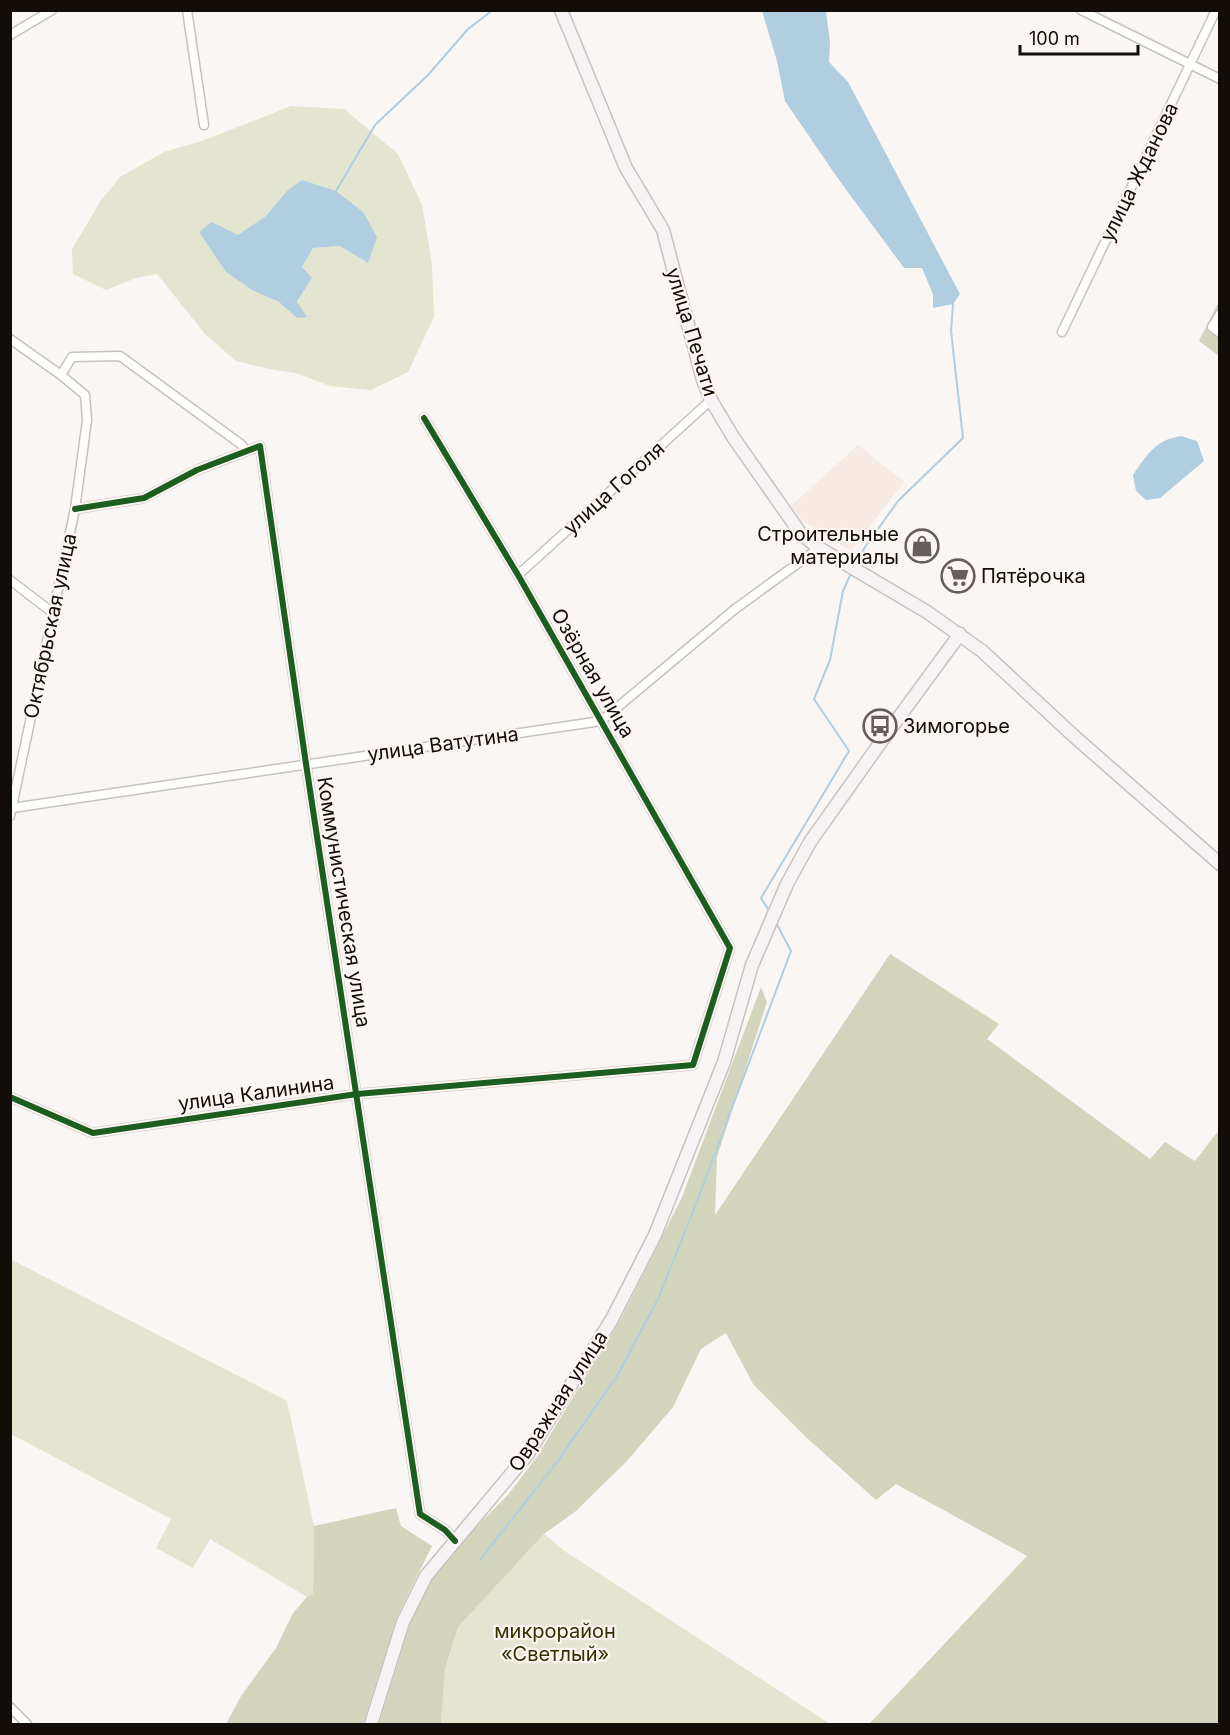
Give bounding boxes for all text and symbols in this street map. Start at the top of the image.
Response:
scale bar [1020,18,1138,56]
text: 100 m [1029,28,1080,49]
street label: улица Жданова [1095,99,1183,245]
street label: улица Печати [661,265,723,399]
street label: улица Гоголя [559,436,669,540]
place label: Строительные материалы [757,522,899,569]
shop icon: Строительные материалы [904,528,940,564]
street label: Октябрьская улица [19,531,81,721]
supermarket icon: Пятёрочка [940,558,976,594]
place label: Пятёрочка [981,564,1086,588]
street label: Озёрная улица [546,604,640,742]
bus stop icon: Зимогорье [862,708,898,744]
place label: Зимогорье [903,714,1010,738]
street label: улица Ватутина [366,722,520,766]
street label: Коммунистическая улица [312,775,376,1029]
street label: улица Калинина [177,1070,335,1116]
street label: Овражная улица [504,1326,612,1476]
park label: микрорайон «Светлый» [494,1619,616,1666]

